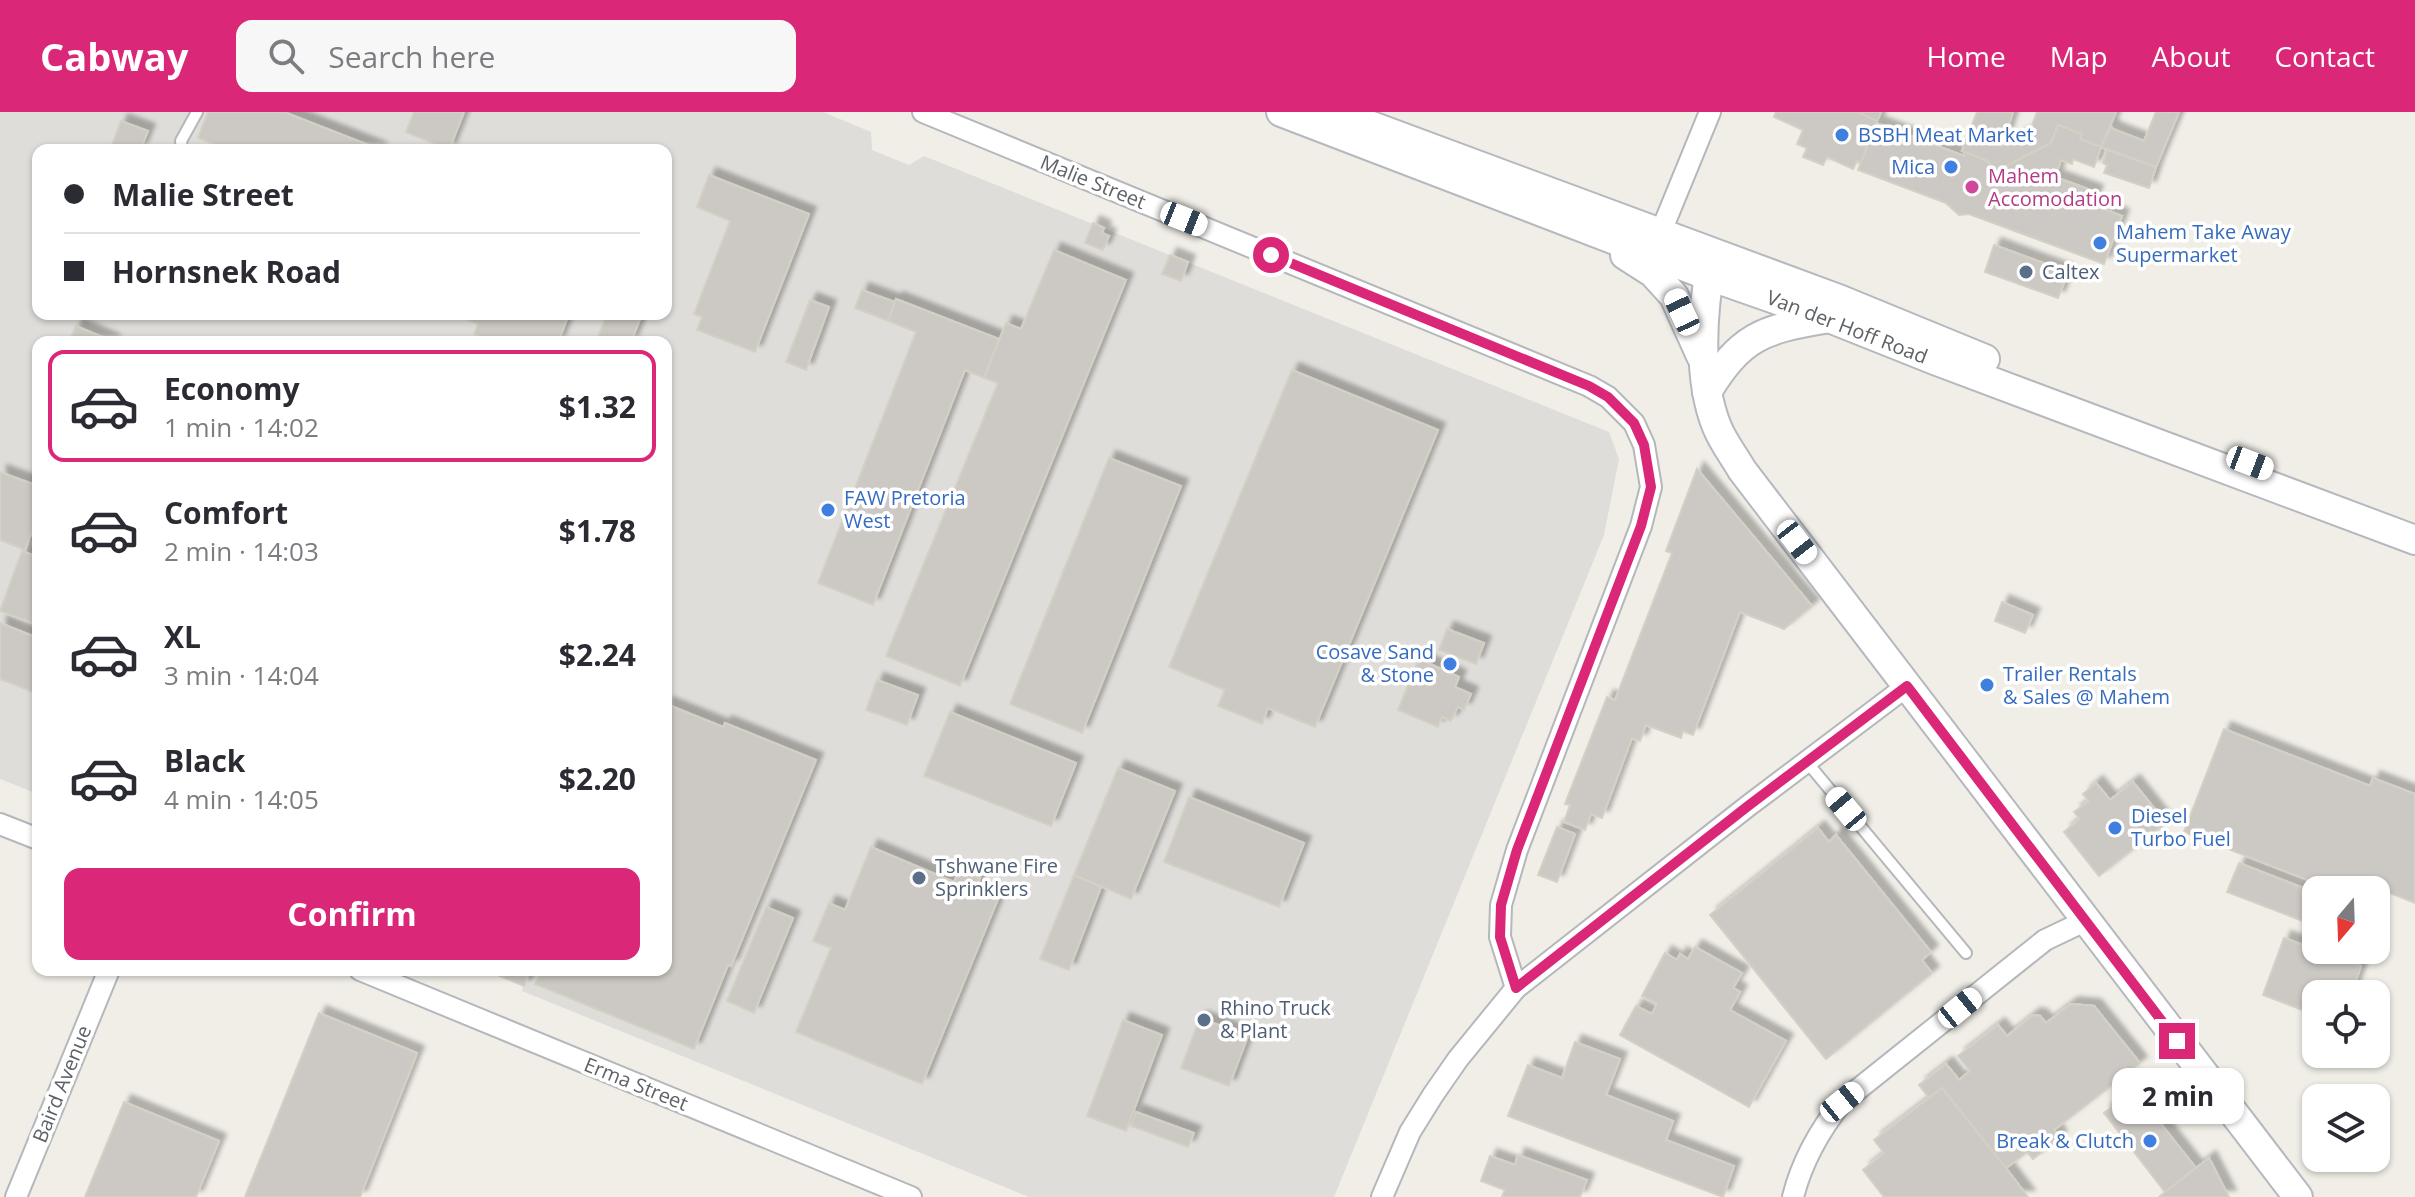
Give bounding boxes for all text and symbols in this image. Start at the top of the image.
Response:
search box [236,20,796,92]
text: Cabway [40,30,188,82]
icon: search [264,34,308,78]
text: Search here [328,36,495,77]
text: Home [1927,37,2006,75]
text: Map [2050,37,2108,75]
text: About [2152,37,2230,75]
text: Contact [2274,37,2375,75]
place label: BSBH Meat Market [1858,121,2034,148]
marker: BSBH Meat Market [1833,126,1851,144]
street label: Malie Street [1036,148,1150,215]
place label: Mica [1891,153,1935,180]
marker: Mica [1942,158,1960,176]
place label: Mahem Accomodation [1988,162,2122,212]
text: Malie Street [112,174,294,215]
marker: Mahem Accomodation [1963,178,1981,196]
car [1157,199,1211,239]
place label: Mahem Take Away Supermarket [2116,218,2292,268]
marker: Mahem Take Away Supermarket [2091,234,2109,252]
route start [1253,237,1289,273]
text: Hornsnek Road [112,251,341,292]
place label: Caltex [2042,258,2100,285]
marker: Caltex [2017,263,2035,281]
street label: Van der Hoff Road [1763,283,1932,370]
car [1661,285,1703,339]
text: Economy [164,368,300,409]
icon: car [68,370,140,442]
text: $1.32 [559,386,636,427]
text: 1 min · 14:02 [164,409,319,445]
car [2223,443,2277,483]
place label: FAW Pretoria West [844,484,966,534]
text: Comfort [164,492,288,533]
icon: car [68,494,140,566]
marker: FAW Pretoria West [819,501,837,519]
text: $1.78 [559,510,636,551]
car [1773,516,1821,568]
text: 2 min · 14:03 [164,533,319,569]
text: XL [164,616,201,657]
icon: car [68,618,140,690]
text: $2.24 [559,634,636,675]
place label: Cosave Sand & Stone [1316,638,1434,688]
marker: Cosave Sand & Stone [1441,655,1459,673]
text: 3 min · 14:04 [164,657,319,693]
place label: Trailer Rentals & Sales @ Mahem [2003,660,2170,710]
marker: Trailer Rentals & Sales @ Mahem [1978,676,1996,694]
text: Black [164,740,245,781]
icon: car [68,742,140,814]
text: $2.20 [559,758,636,799]
text: 4 min · 14:05 [164,781,319,817]
car [1821,783,1871,835]
place label: Diesel Turbo Fuel [2131,802,2231,852]
marker: Diesel Turbo Fuel [2106,819,2124,837]
place label: Tshwane Fire Sprinklers [935,852,1058,902]
button: Confirm [64,868,640,960]
marker: Tshwane Fire Sprinklers [910,869,928,887]
north arrow [2302,876,2390,964]
map controls [2302,876,2390,1172]
button: locate [2302,980,2390,1068]
car [1934,984,1986,1032]
place label: Rhino Truck & Plant [1220,994,1331,1044]
marker: Rhino Truck & Plant [1195,1011,1213,1029]
street label: Baird Avenue [26,1021,97,1147]
route end [2159,1023,2195,1059]
street label: Erma Street [580,1050,692,1117]
callout: 2 min [2111,1069,2243,1125]
car [1816,1078,1868,1126]
text: 2 min [2142,1078,2214,1114]
button: layers [2302,1084,2390,1172]
place label: Break & Clutch [1996,1127,2134,1154]
marker: Break & Clutch [2141,1132,2159,1150]

